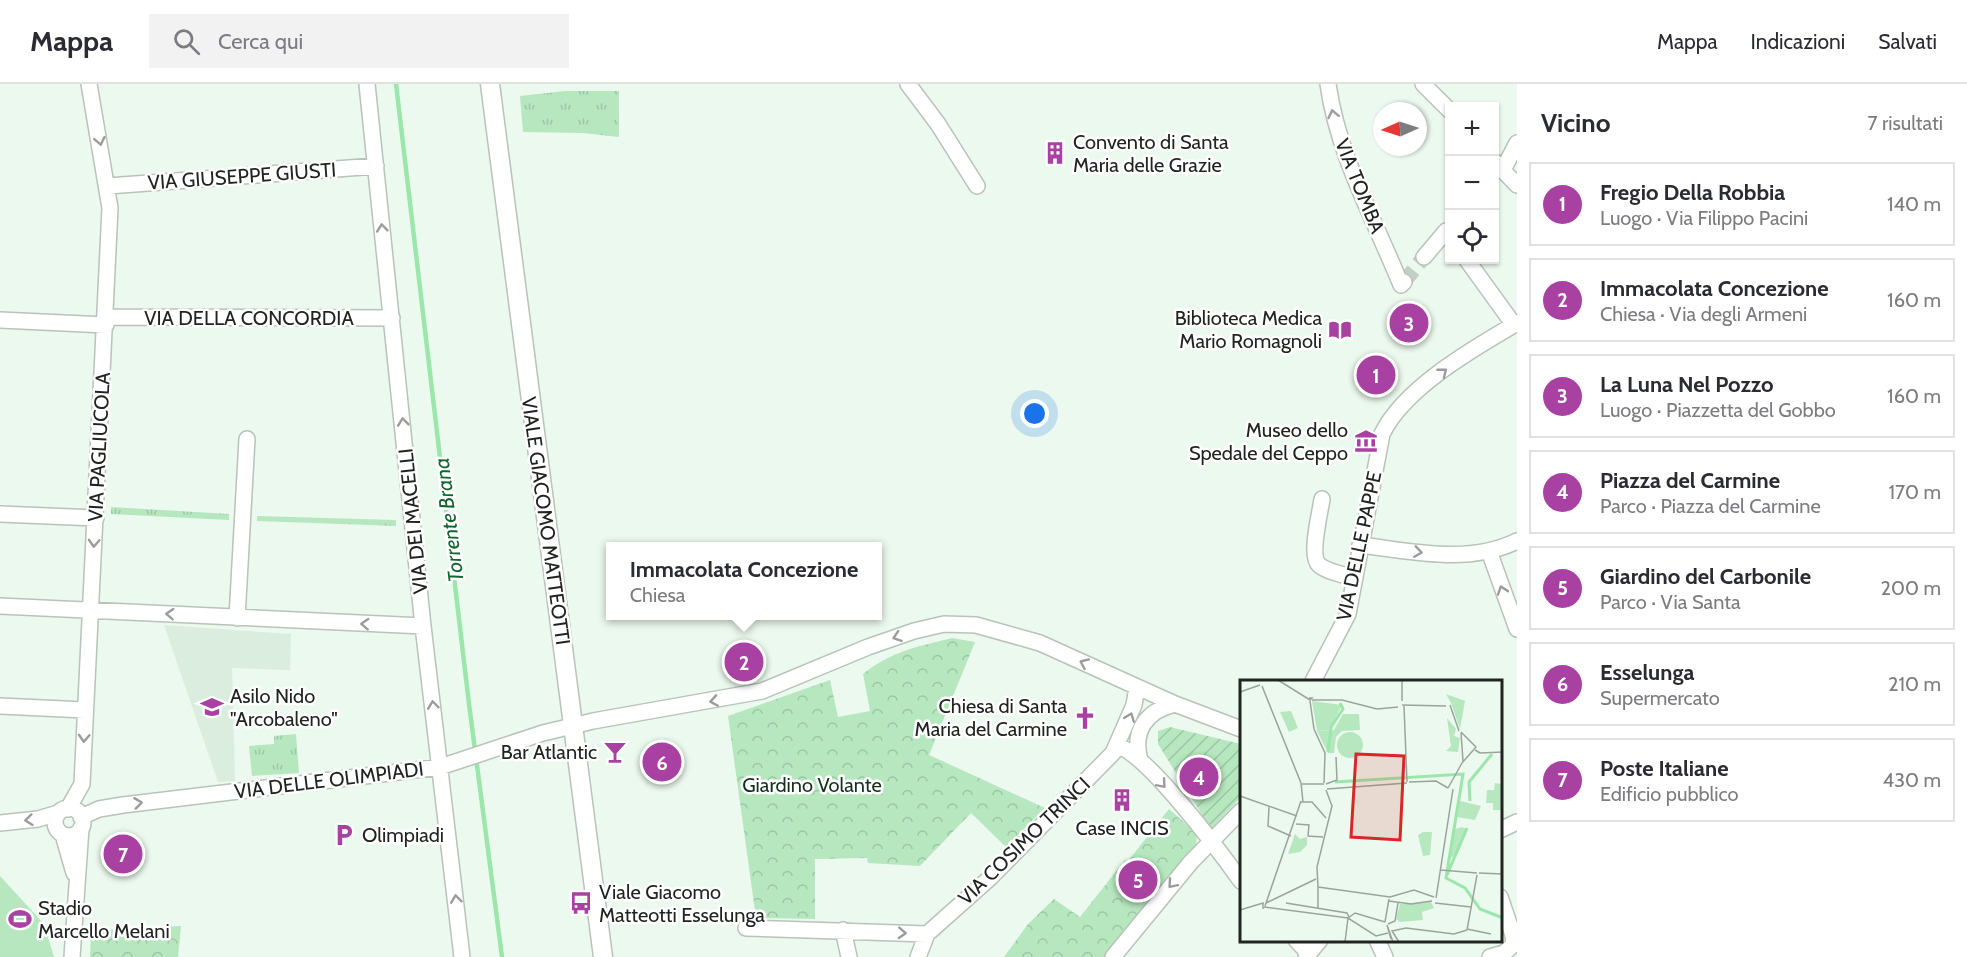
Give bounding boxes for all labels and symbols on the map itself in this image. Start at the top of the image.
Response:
north arrow [1373,102,1427,156]
one-way arrow [1328,109,1341,119]
place label: Convento di Santa Maria delle Grazie [1073,130,1229,177]
street label: VIA TOMBA [1330,135,1390,237]
one-way arrow [93,136,106,146]
building icon: Convento di Santa Maria delle Grazie [1042,140,1068,166]
street label: VIA GIUSEPPE GIUSTI [147,157,337,195]
one-way arrow [377,223,389,232]
pin: 3 [1390,300,1428,346]
street label: VIA DELLA CONCORDIA [144,306,354,330]
place label: Biblioteca Medica Mario Romagnoli [1175,306,1322,353]
library icon: Biblioteca Medica Mario Romagnoli [1327,317,1353,343]
pin: 1 [1356,352,1396,398]
one-way arrow [1436,368,1447,379]
street label: VIA PAGLIUCOLA [83,371,115,522]
street label: VIALE GIACOMO MATTEOTTI [517,395,575,647]
your location [1020,399,1049,428]
one-way arrow [397,417,409,426]
place label: Museo dello Spedale del Ceppo [1189,418,1348,465]
museum icon: Museo dello Spedale del Ceppo [1353,428,1379,454]
street label: VIA DEI MACELLI [393,447,433,595]
water label: Torrente Brana [428,456,469,584]
street label: VIA DELLE PAPPE [1331,469,1387,623]
one-way arrow [88,539,101,548]
one-way arrow [1413,546,1422,558]
one-way arrow [1496,585,1509,596]
one-way arrow [166,608,175,621]
one-way arrow [360,617,369,630]
one-way arrow [893,629,903,642]
pin: 2 [724,640,764,684]
one-way arrow [1079,658,1090,670]
inset map [1240,680,1502,942]
place label: Asilo Nido "Arcobaleno" [230,684,338,731]
school or university icon: Asilo Nido "Arcobaleno" [199,694,225,720]
one-way arrow [710,694,720,707]
place label: Chiesa di Santa Maria del Carmine [915,694,1067,741]
one-way arrow [427,701,440,710]
church icon: Chiesa di Santa Maria del Carmine [1072,705,1098,731]
one-way arrow [1123,712,1135,723]
one-way arrow [78,734,91,743]
bar icon: Bar Atlantic [602,739,628,765]
place label: Bar Atlantic [501,740,597,764]
pin: 6 [642,740,682,784]
pin: 4 [1180,754,1218,800]
street label: VIA DELLE OLIMPIADI [233,756,425,804]
street label: VIA COSIMO TRINCI [953,772,1095,910]
park label: Giardino Volante [742,773,882,797]
one-way arrow [1155,777,1166,788]
building icon: Case INCIS [1109,787,1135,813]
one-way arrow [133,797,142,810]
one-way arrow [25,813,34,826]
place label: Case INCIS [1075,816,1169,840]
parking icon: Olimpiadi [331,822,357,848]
place label: Olimpiadi [362,823,444,847]
pin: 7 [104,832,142,876]
pin: 5 [1118,858,1158,902]
one-way arrow [1168,877,1179,888]
place label: Viale Giacomo Matteotti Esselunga [599,880,765,927]
bus stop icon: Viale Giacomo Matteotti Esselunga [568,890,594,916]
one-way arrow [450,894,463,903]
place label: Stadio Marcello Melani [38,896,170,943]
sports icon: Stadio Marcello Melani [7,906,33,932]
one-way arrow [897,926,906,939]

